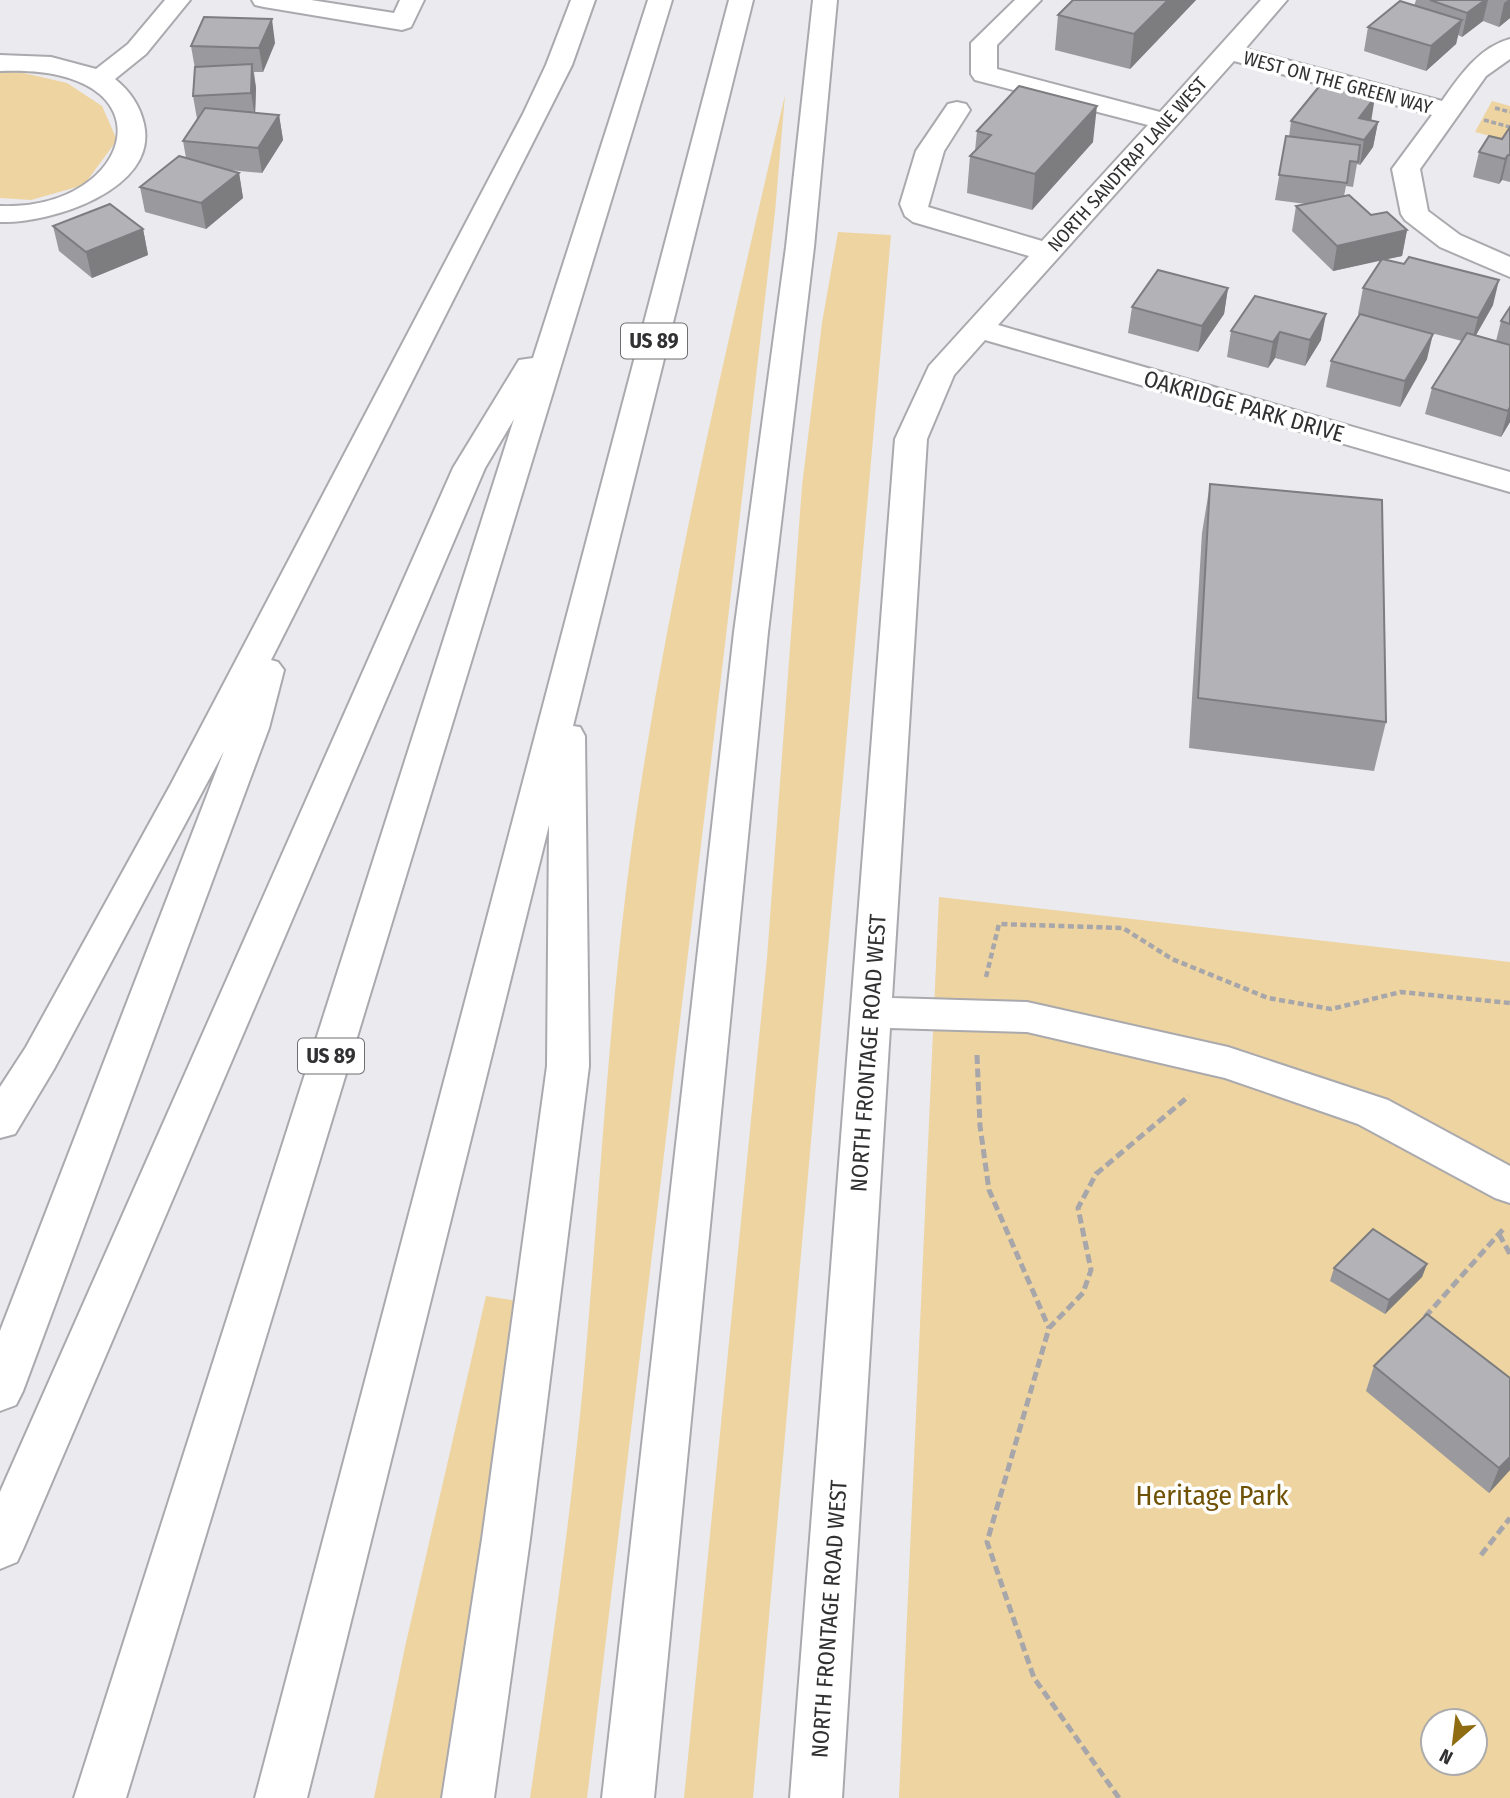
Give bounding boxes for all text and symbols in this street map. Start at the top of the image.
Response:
street label: WEST ON THE GREEN WAY [1241,46,1435,119]
street label: NORTH SANDTRAP LANE WEST [1043,72,1212,256]
road number: US 89 [621,324,687,358]
street label: OAKRIDGE PARK DRIVE [1141,364,1347,448]
street label: NORTH FRONTAGE ROAD WEST [844,913,892,1193]
road number: US 89 [298,1038,364,1074]
street label: NORTH FRONTAGE ROAD WEST [805,1479,853,1759]
park label: Heritage Park [1136,1479,1289,1512]
north arrow [1419,1707,1489,1777]
text: N [1436,1744,1457,1769]

